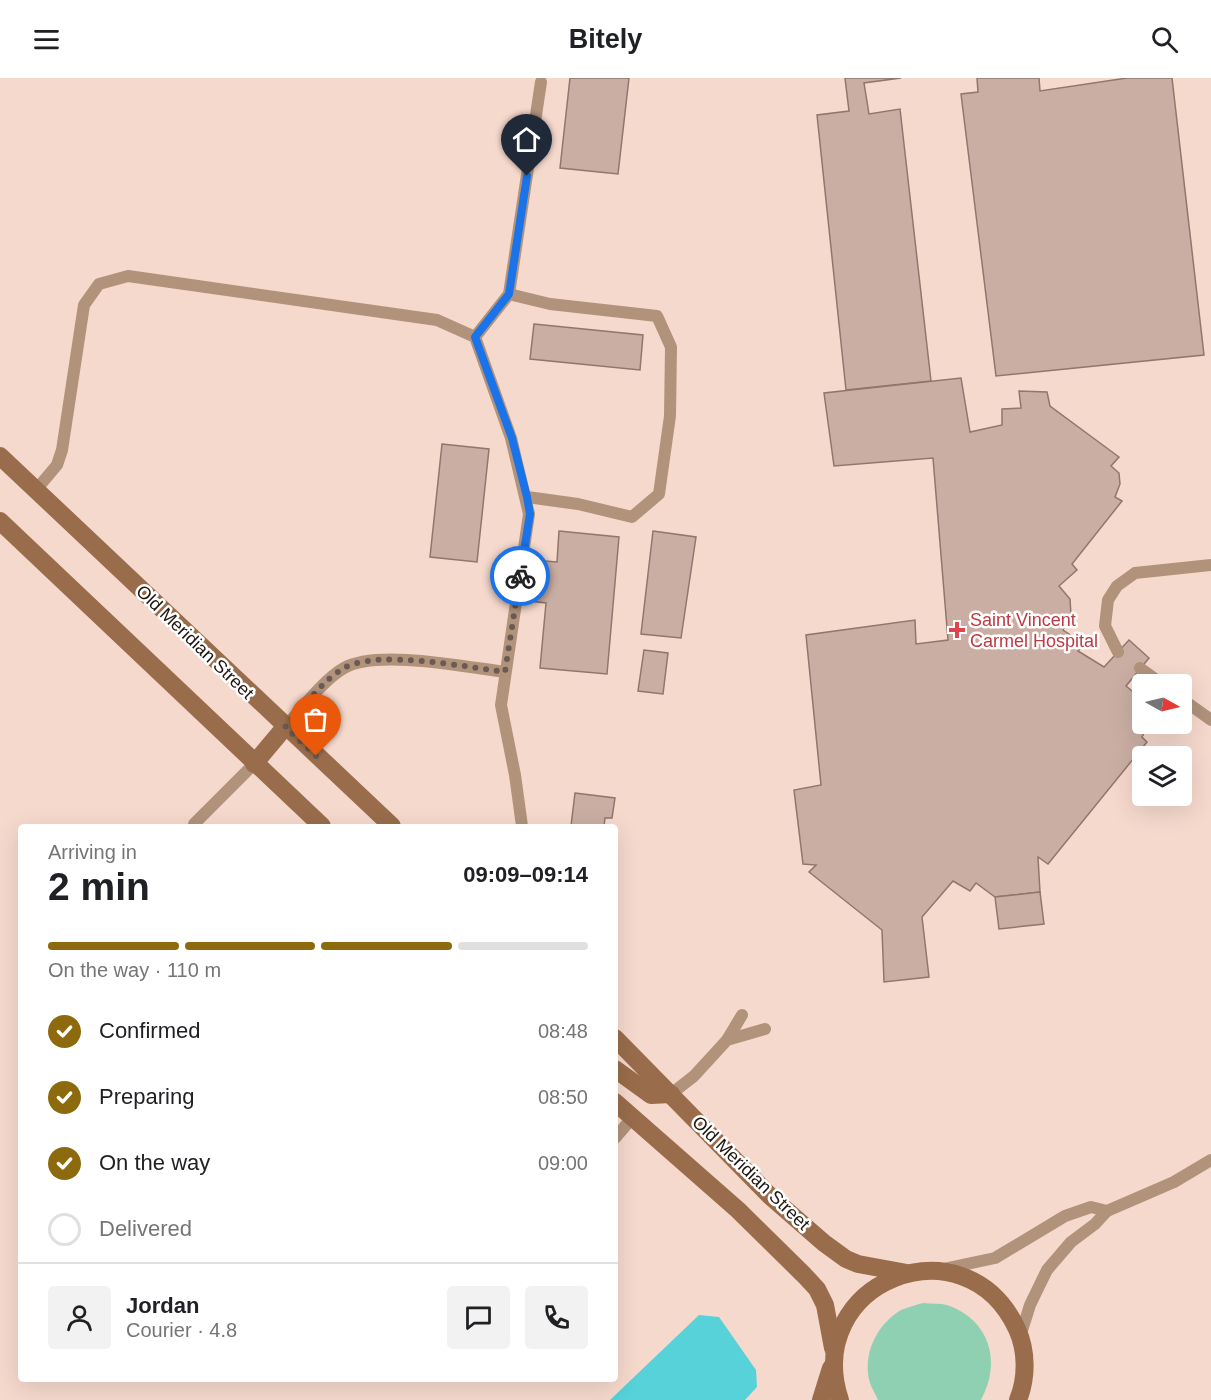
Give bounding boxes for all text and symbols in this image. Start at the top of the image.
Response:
icon: menu [30,23,63,56]
icon: search [1148,23,1181,56]
text: Bitely [569,24,642,54]
pin [501,114,552,176]
icon: home [510,123,543,156]
courier [490,546,550,606]
icon: bike [504,560,537,593]
street label: Old Meridian Street [132,581,258,703]
place label: Saint Vincent Carmel Hospital [970,610,1098,651]
marker: Saint Vincent Carmel Hospital [948,621,966,639]
north arrow [1132,674,1192,734]
map controls [1132,674,1192,806]
pin [290,694,341,756]
icon: bag [299,703,332,736]
button: layers [1132,746,1192,806]
text: Arriving in [48,841,137,863]
text: 09:09–09:14 [463,862,588,887]
text: 2 min [48,865,150,908]
text: On the way · 110 m [48,959,221,981]
icon: check [48,1015,81,1048]
text: Confirmed [99,1018,200,1043]
text: 08:48 [538,1020,588,1042]
icon: check [48,1081,81,1114]
text: Preparing [99,1084,194,1109]
text: 08:50 [538,1086,588,1108]
street label: Old Meridian Street [688,1112,814,1234]
icon: check [48,1147,81,1180]
text: On the way [99,1150,210,1175]
text: 09:00 [538,1152,588,1174]
text: Delivered [99,1216,192,1241]
button: person [48,1286,111,1349]
button: chat [447,1286,510,1349]
button: phone [525,1286,588,1349]
text: Jordan [126,1293,199,1318]
text: Courier · 4.8 [126,1319,237,1341]

